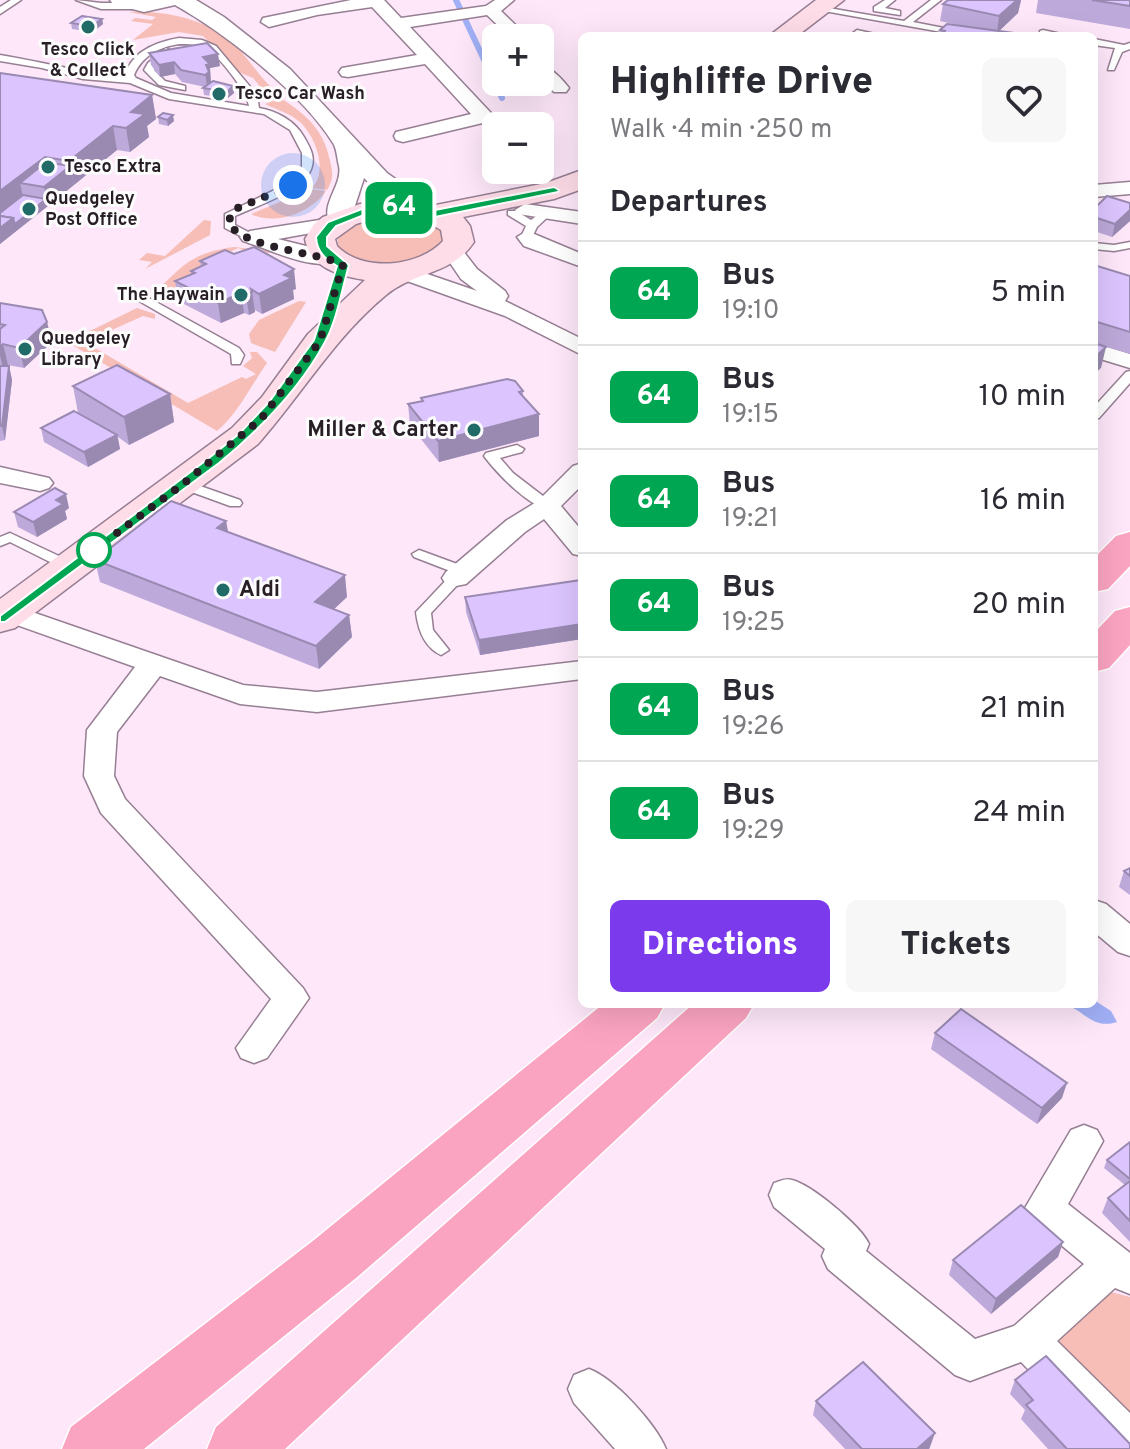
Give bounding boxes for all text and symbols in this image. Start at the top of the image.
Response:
marker: Tesco Click & Collect [79,18,97,36]
map controls [482,24,554,184]
button: + [482,24,554,96]
place label: Tesco Click & Collect [41,39,135,83]
button: heart [982,58,1066,142]
text: Highliffe Drive [610,59,873,108]
place label: Tesco Car Wash [235,83,365,106]
marker: Tesco Car Wash [210,85,228,103]
button: − [482,112,554,184]
text: Walk · 4 min · 250 m [610,114,832,147]
place label: Tesco Extra [64,156,161,179]
marker: Tesco Extra [39,158,57,176]
your location [273,165,313,205]
line badge: 64 [363,182,435,234]
text: Departures [610,185,768,222]
place label: Quedgeley Post Office [45,188,138,232]
text: 64 [381,190,417,226]
marker: Quedgeley Post Office [20,200,38,218]
text: Bus [722,258,775,295]
text: 64 [636,275,672,311]
text: 5 min [990,275,1066,312]
place label: The Haywain [117,284,225,307]
marker: The Haywain [232,286,250,304]
text: 19:10 [722,295,779,328]
place label: Quedgeley Library [41,328,131,372]
marker: Quedgeley Library [16,340,34,358]
text: Bus [722,362,775,399]
text: 64 [636,379,672,415]
text: 10 min [979,379,1066,416]
text: 19:15 [722,399,779,432]
place label: Miller & Carter [307,417,458,444]
marker: Miller & Carter [465,421,483,439]
text: Bus [722,466,775,503]
text: 64 [636,483,672,519]
text: 16 min [980,483,1066,520]
text: 19:21 [722,503,779,536]
unlabelled marker [77,533,111,567]
text: Bus [722,570,775,607]
place label: Aldi [239,577,280,604]
marker: Aldi [214,581,232,599]
text: 64 [636,587,672,623]
text: 20 min [971,587,1066,624]
text: 19:25 [722,607,785,640]
text: Bus [722,674,775,711]
text: 64 [636,691,672,727]
text: 21 min [979,691,1066,728]
text: 19:26 [722,711,785,744]
text: Bus [722,778,775,815]
text: 64 [636,795,672,831]
text: 24 min [972,795,1066,832]
text: 19:29 [722,815,785,848]
button: Directions [610,900,830,992]
button: Tickets [846,900,1066,992]

